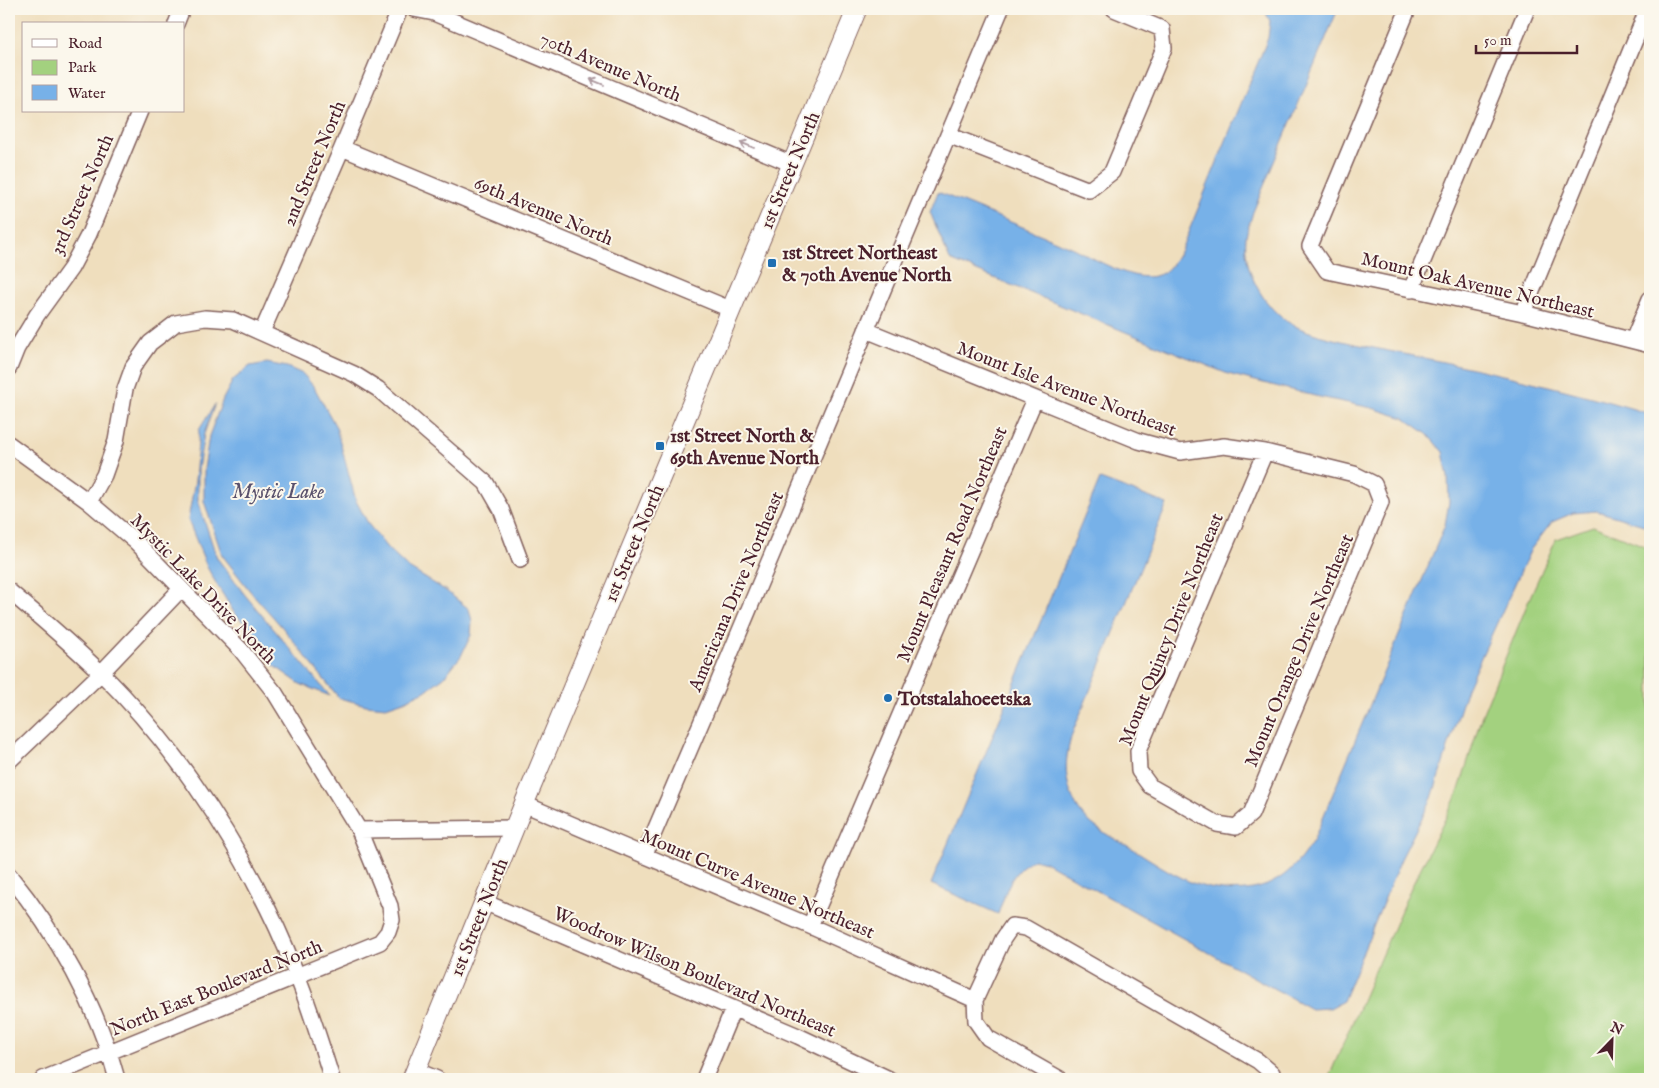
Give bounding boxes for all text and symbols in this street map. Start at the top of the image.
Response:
legend [22,22,185,112]
scale bar [1476,22,1578,54]
street label: 70th Avenue North [536,27,684,108]
text: 50 m [1484,31,1512,50]
text: Road [68,34,103,53]
text: Park [68,58,98,77]
one-way arrow [590,76,605,86]
text: Water [68,84,106,103]
street label: 2nd Street North [278,97,352,230]
street label: 1st Street North [755,108,826,233]
street label: 3rd Street North [46,131,120,259]
one-way arrow [740,139,755,149]
street label: 69th Avenue North [470,172,616,252]
place label: 1st Street Northeast & 70th Avenue North [782,242,952,288]
street label: Mount Oak Avenue Northeast [1359,247,1597,325]
marker: 1st Street Northeast & 70th Avenue North [766,257,778,269]
street label: Mount Isle Avenue Northeast [953,337,1180,443]
street label: Mount Pleasant Road Northeast [892,423,1014,666]
place label: 1st Street North & 69th Avenue North [670,425,820,471]
marker: 1st Street North & 69th Avenue North [654,440,666,452]
water label: Mystic Lake [232,480,324,505]
street label: 1st Street North [599,481,670,606]
street label: Americana Drive Northeast [683,488,790,696]
street label: Mystic Lake Drive North [124,509,281,670]
street label: Mount Quincy Drive Northeast [1114,509,1230,750]
street label: Mount Orange Drive Northeast [1240,530,1360,771]
place label: Totstalahoeetska [897,688,1032,712]
marker: Totstalahoeetska [882,692,894,704]
street label: Mount Curve Avenue Northeast [637,825,878,945]
street label: 1st Street North [445,855,514,980]
street label: Woodrow Wilson Boulevard Northeast [549,902,840,1044]
street label: North East Boulevard North [107,935,326,1042]
north arrow [1586,1016,1636,1066]
text: N [1607,1018,1626,1040]

